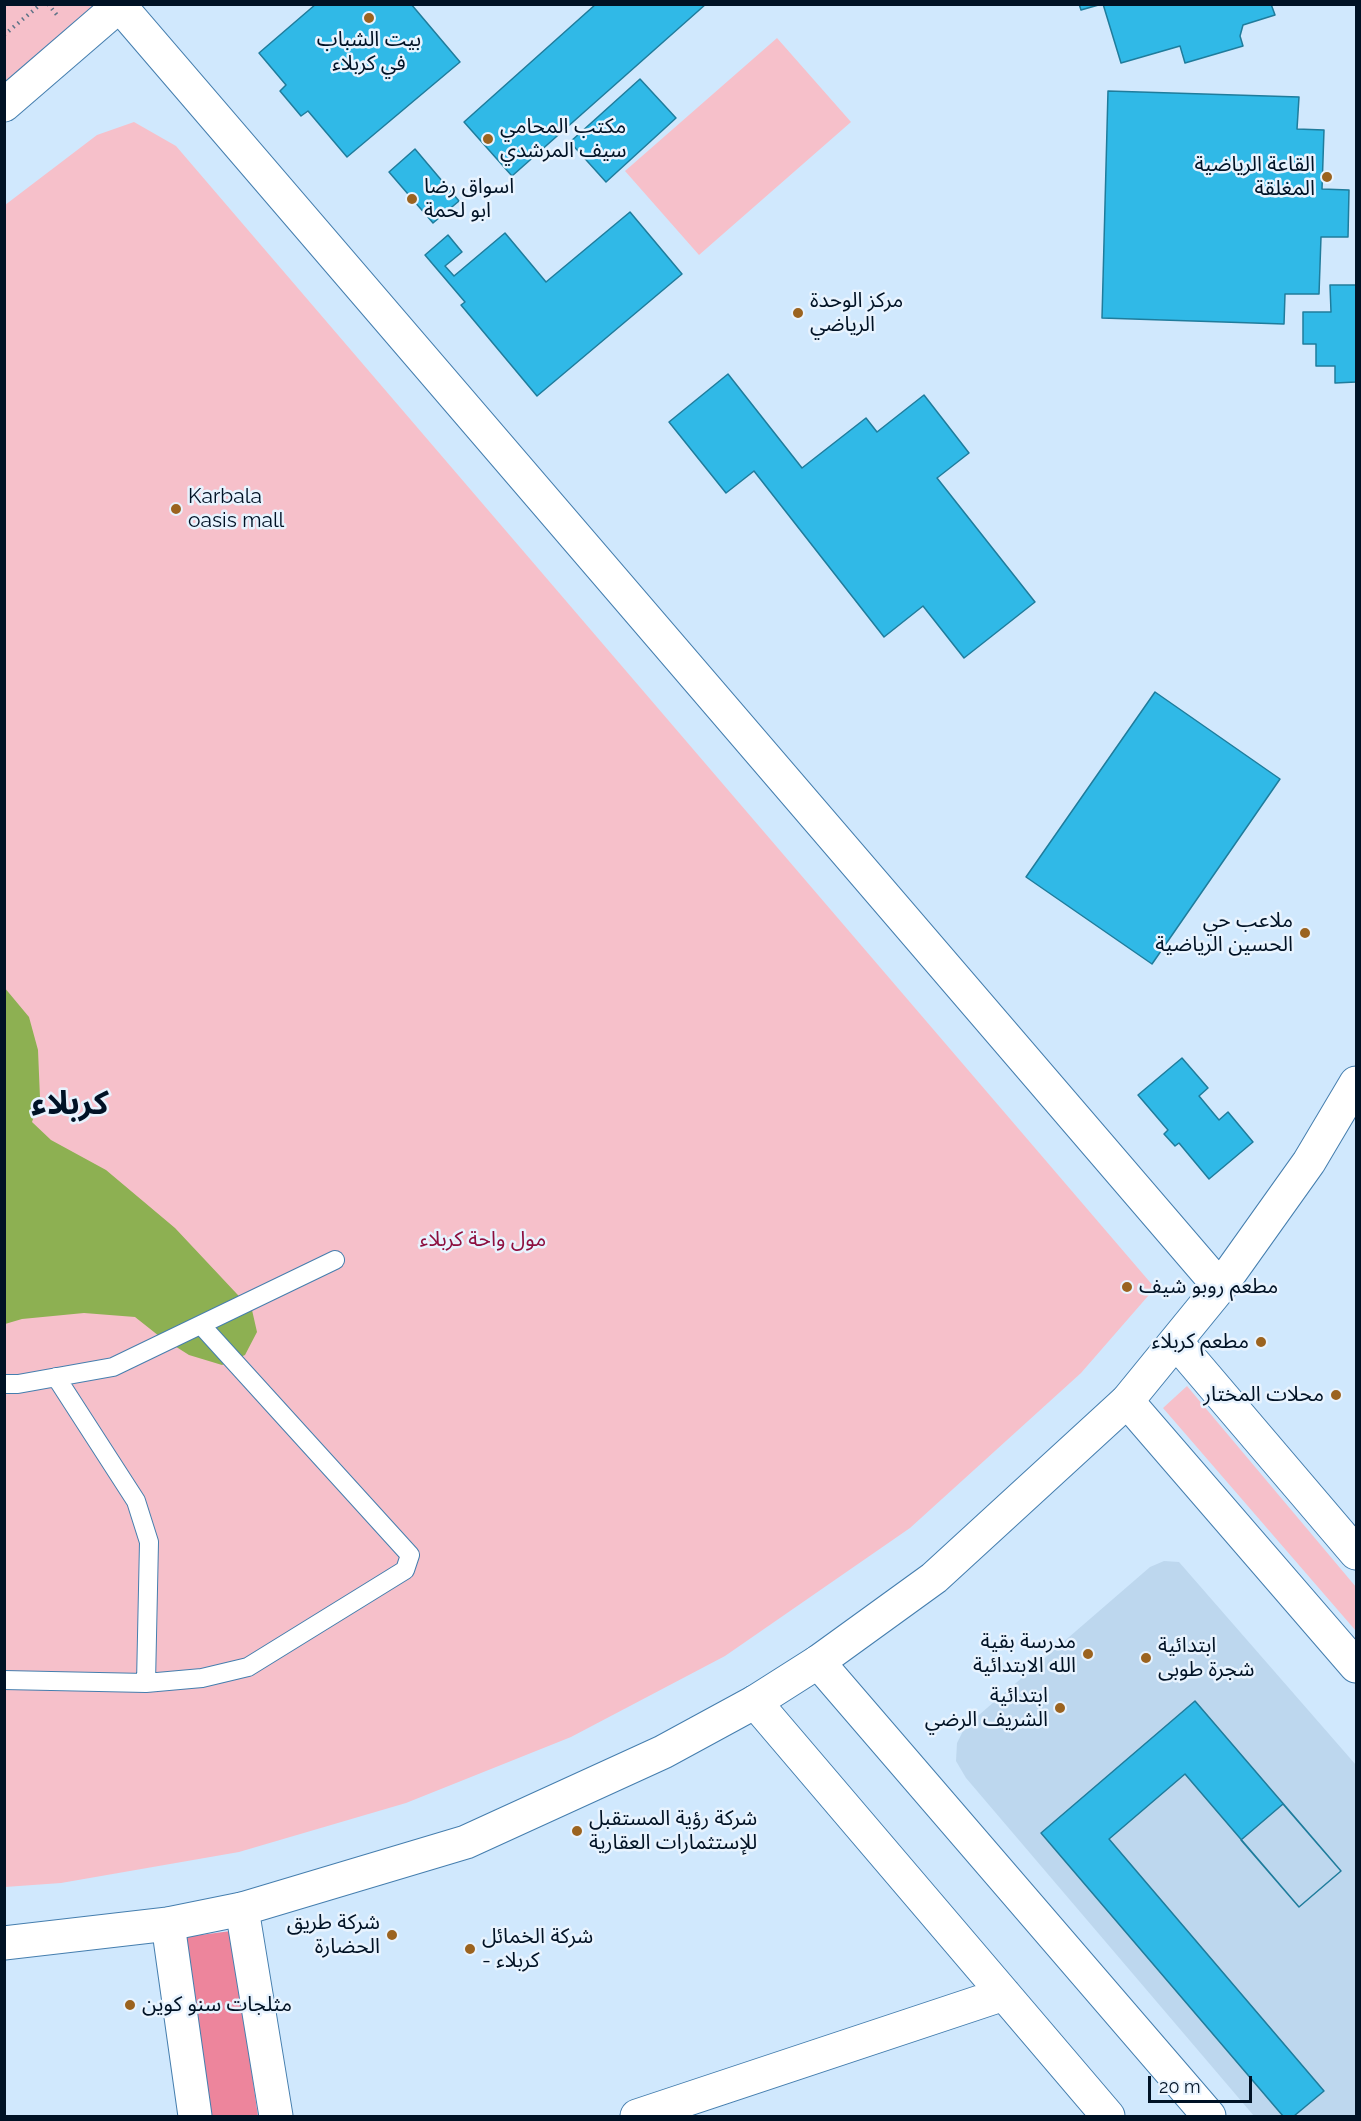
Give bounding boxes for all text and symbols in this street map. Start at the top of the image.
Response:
marker: بيت الشباب في كربلاء [362,11,376,25]
place label: بيت الشباب في كربلاء [317,27,421,77]
place label: مكتب المحامي سيف المرشدي [500,114,627,164]
marker: مكتب المحامي سيف المرشدي [481,132,495,146]
place label: القاعة الرياضية المغلقة [1194,152,1315,202]
marker: القاعة الرياضية المغلقة [1320,170,1334,184]
place label: اسواق رضا ابو لحمة [424,174,514,224]
marker: اسواق رضا ابو لحمة [405,192,419,206]
place label: مركز الوحدة الرياضي [810,288,903,338]
marker: مركز الوحدة الرياضي [791,306,805,320]
place label: Karbala oasis mall [188,484,284,534]
marker: Karbala oasis mall [169,502,183,516]
place label: ملاعب حي الحسين الرياضية [1155,908,1293,958]
marker: ملاعب حي الحسين الرياضية [1298,926,1312,940]
district label: كربلاء [31,1084,109,1124]
park label: مول واحة كربلاء [420,1227,546,1253]
place label: مطعم روبو شيف [1139,1274,1278,1300]
marker: مطعم روبو شيف [1120,1280,1134,1294]
place label: مطعم كربلاء [1152,1329,1249,1355]
marker: مطعم كربلاء [1254,1335,1268,1349]
place label: محلات المختار [1203,1382,1324,1408]
marker: محلات المختار [1329,1388,1343,1402]
place label: مدرسة بقية الله الابتدائية [973,1629,1076,1679]
place label: ابتدائية شجرة طوبى [1158,1633,1254,1683]
marker: مدرسة بقية الله الابتدائية [1081,1647,1095,1661]
marker: ابتدائية شجرة طوبى [1139,1651,1153,1665]
place label: ابتدائية الشريف الرضي [925,1683,1048,1733]
marker: ابتدائية الشريف الرضي [1053,1701,1067,1715]
place label: شركة رؤية المستقبل للإستثمارات العقارية [589,1806,757,1856]
marker: شركة رؤية المستقبل للإستثمارات العقارية [570,1824,584,1838]
place label: شركة طريق الحضارة [287,1910,380,1960]
place label: شركة الخمائل - كربلاء [482,1924,593,1974]
marker: شركة طريق الحضارة [385,1928,399,1942]
marker: شركة الخمائل - كربلاء [463,1942,477,1956]
place label: مثلجات سنو كوين [142,1992,292,2018]
marker: مثلجات سنو كوين [123,1998,137,2012]
scale bar [1151,2064,1254,2102]
text: 20 m [1159,2076,1201,2097]

